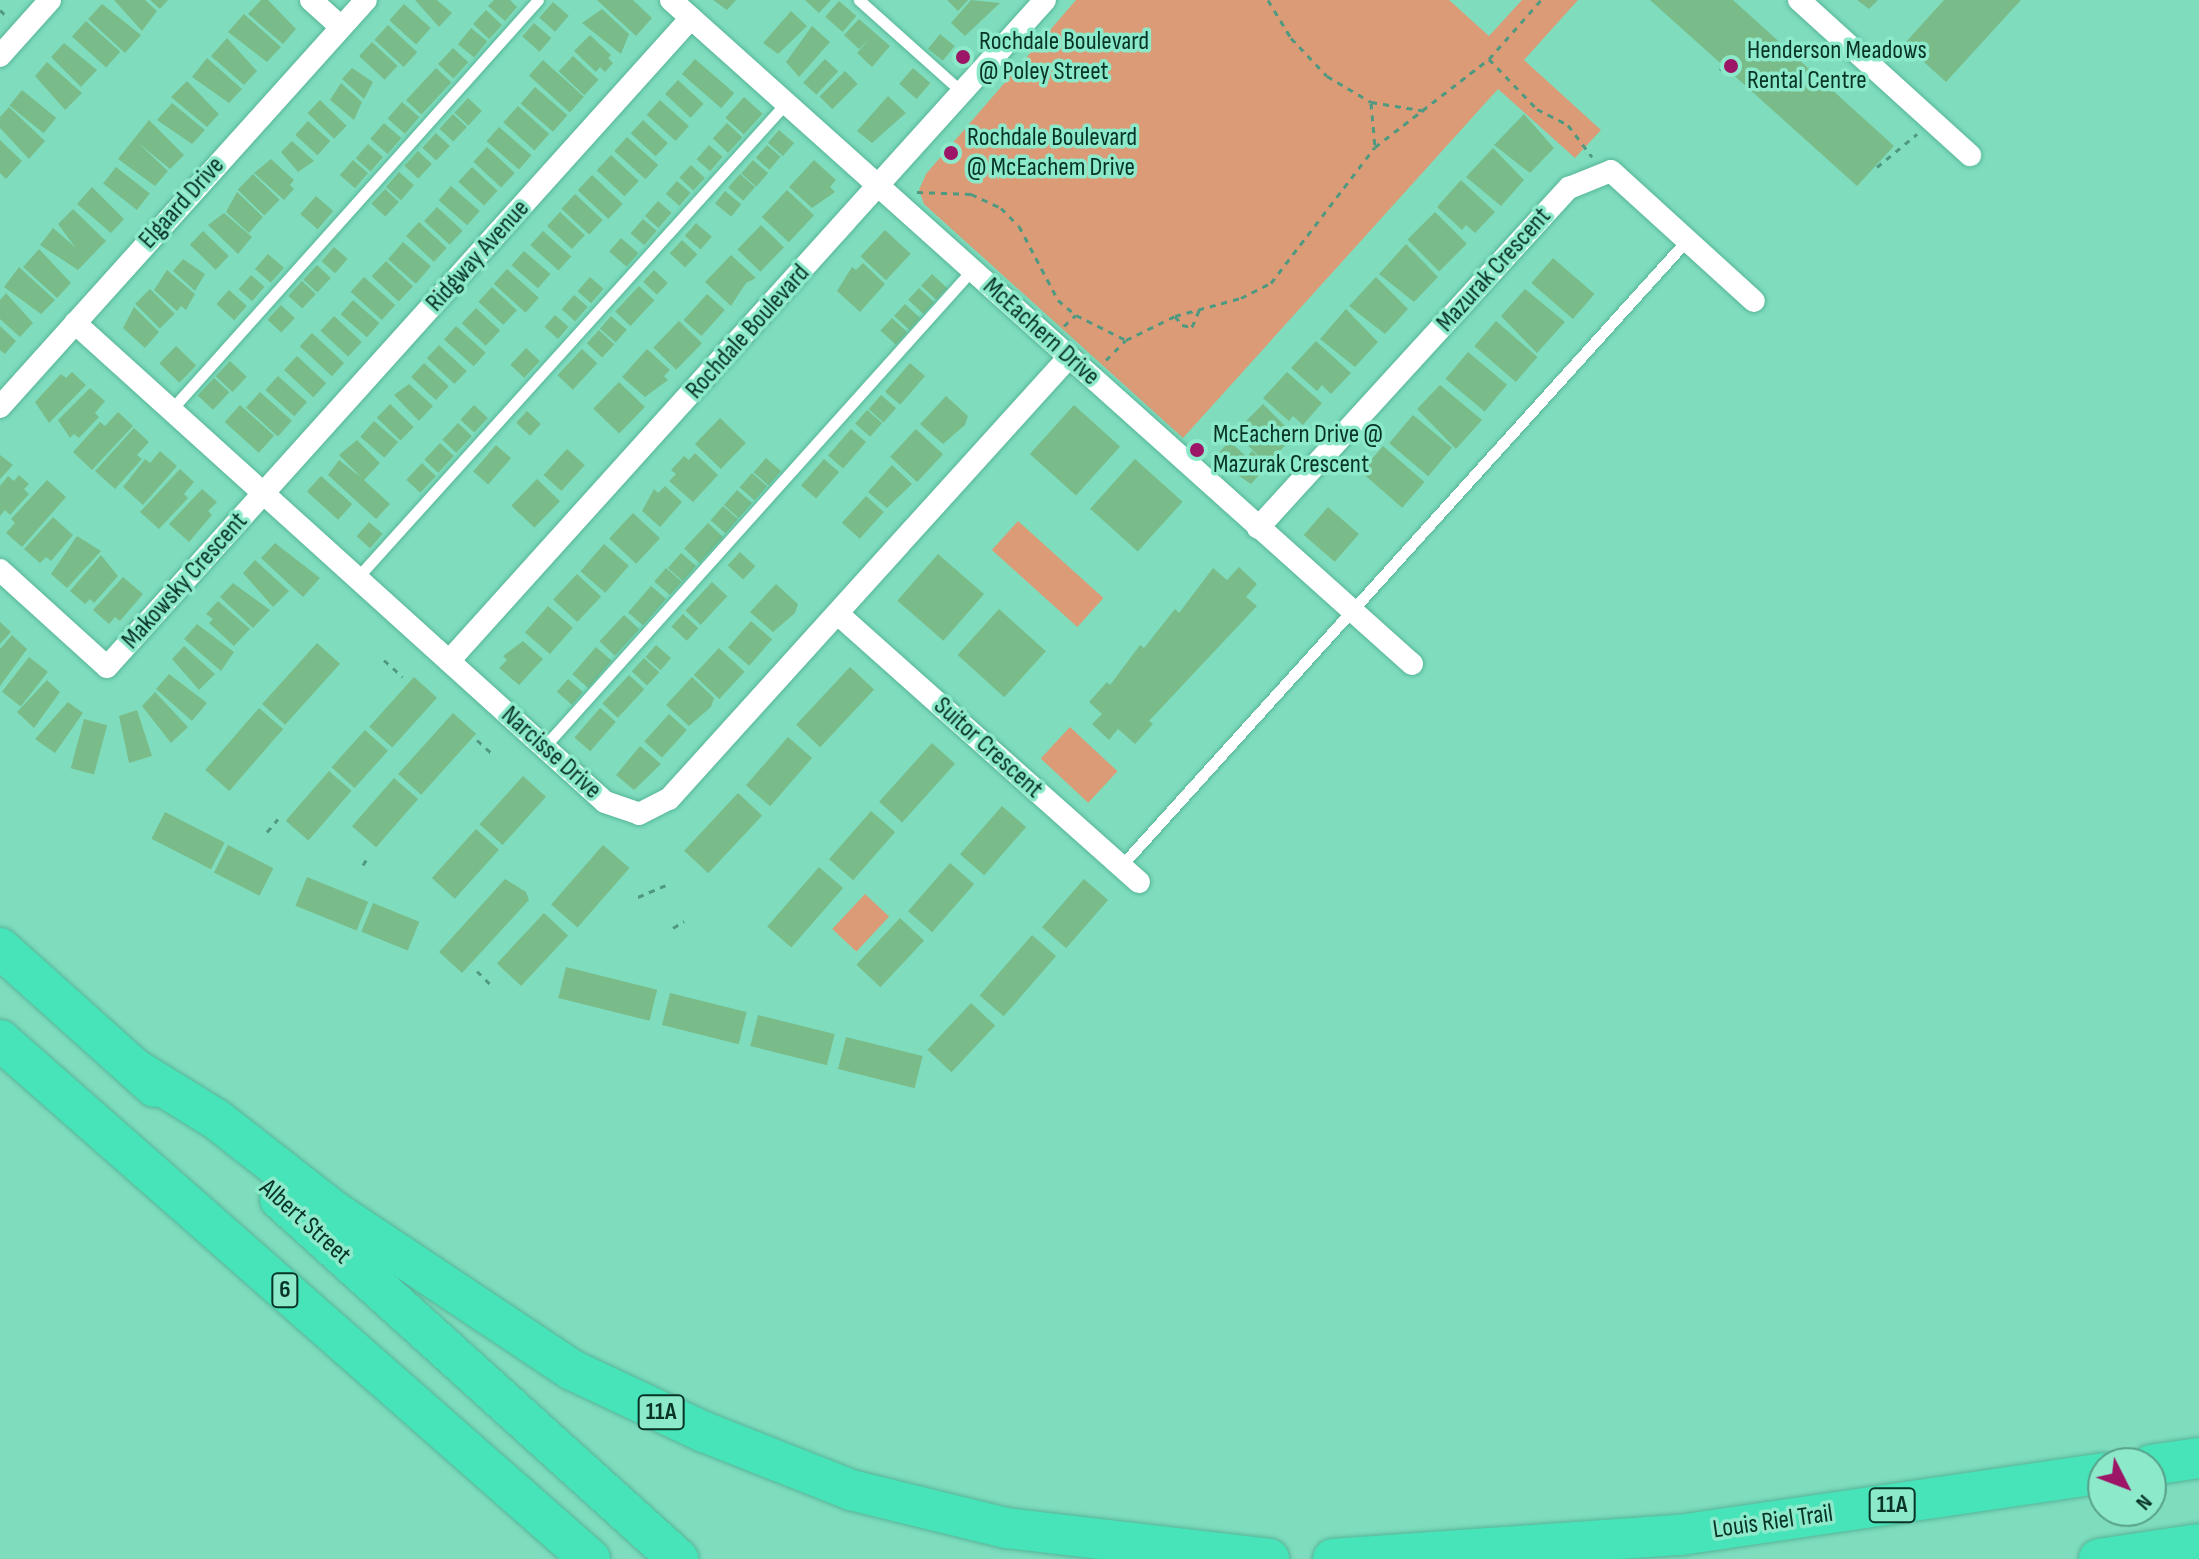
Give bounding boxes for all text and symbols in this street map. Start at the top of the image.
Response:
place label: Rochdale Boulevard @ Poley Street [979,26,1149,88]
place label: Henderson Meadows Rental Centre [1747,35,1927,96]
marker: Rochdale Boulevard @ Poley Street [954,48,972,66]
marker: Henderson Meadows Rental Centre [1722,57,1740,75]
place label: Rochdale Boulevard @ McEachem Drive [967,122,1137,184]
marker: Rochdale Boulevard @ McEachem Drive [942,144,960,162]
street label: Elgaard Drive [133,151,231,255]
street label: Ridgway Avenue [420,194,536,318]
street label: Mazurak Crescent [1430,202,1558,338]
street label: Rochdale Boulevard [679,258,817,406]
street label: McEachern Drive [976,271,1106,393]
place label: McEachern Drive @ Mazurak Crescent [1213,419,1383,480]
marker: McEachern Drive @ Mazurak Crescent [1188,441,1206,459]
street label: Makowsky Crescent [116,506,254,656]
street label: Suitor Crescent [927,691,1049,805]
street label: Narcisse Drive [495,700,607,806]
street label: Albert Street [253,1173,357,1271]
road number: 6 [271,1270,299,1310]
road number: 11A [637,1392,685,1432]
north arrow [2087,1447,2167,1527]
road number: 11A [1868,1485,1916,1525]
text: N [2130,1489,2158,1515]
street label: Louis Riel Trail [1711,1498,1835,1546]

